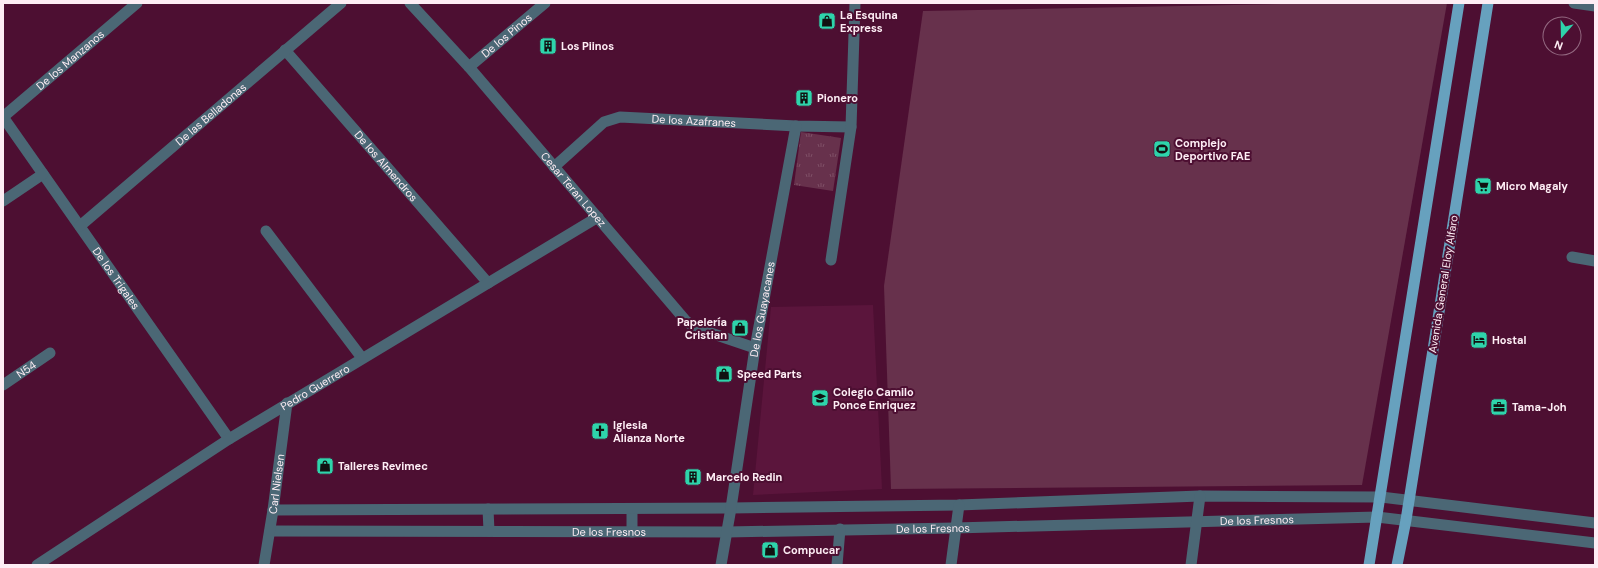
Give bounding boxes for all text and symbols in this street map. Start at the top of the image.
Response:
place label: La Esquina Express [840,8,898,35]
street label: De los Pinos [478,10,535,61]
shop icon: La Esquina Express [817,11,837,31]
north arrow [1542,16,1582,56]
street label: De los Manzanos [33,27,107,93]
building icon: Los Piinos [538,36,558,56]
text: N [1552,37,1565,53]
place label: Los Piinos [561,39,614,53]
street label: De las Belladonas [172,80,249,148]
building icon: Pionero [794,88,814,108]
place label: Pionero [817,91,858,105]
street label: De los Azafranes [651,112,736,130]
street label: De los Almendros [352,128,421,204]
place label: Complejo Deportivo FAE [1175,136,1250,163]
sports icon: Complejo Deportivo FAE [1152,139,1172,159]
street label: Cesar Teran Lopez [538,149,609,230]
supermarket icon: Micro Magaly [1473,176,1493,196]
place label: Micro Magaly [1496,179,1568,193]
street label: Avenida General Eloy Alfaro [1425,214,1461,354]
street label: De los Trigales [90,244,143,312]
street label: De los Guayacanes [747,260,778,358]
place label: Papelería Cristian [677,315,727,342]
shop icon: Papelería Cristian [730,318,750,338]
hotel icon: Hostal [1469,330,1489,350]
place label: Hostal [1492,333,1526,347]
street label: N54 [14,357,39,381]
street label: Pedro Guerrero [278,361,352,413]
shop icon: Speed Parts [714,364,734,384]
place label: Speed Parts [737,367,802,381]
place label: Colegio Camilo Ponce Enriquez [833,385,916,412]
school or university icon: Colegio Camilo Ponce Enriquez [810,388,830,408]
office icon: Tama-Joh [1489,397,1509,417]
place label: Tama-Joh [1512,400,1567,414]
place label: Iglesia Alianza Norte [613,418,685,445]
church icon: Iglesia Alianza Norte [590,421,610,441]
street label: Carl Nielsen [266,453,287,515]
shop icon: Talleres Revimec [315,456,335,476]
place label: Talleres Revimec [338,459,428,473]
building icon: Marcelo Redin [683,467,703,487]
place label: Marcelo Redin [706,470,783,484]
street label: De los Fresnos [1220,512,1294,528]
street label: De los Fresnos [896,521,970,536]
street label: De los Fresnos [572,525,646,539]
shop icon: Compucar [760,540,780,560]
place label: Compucar [783,543,840,557]

